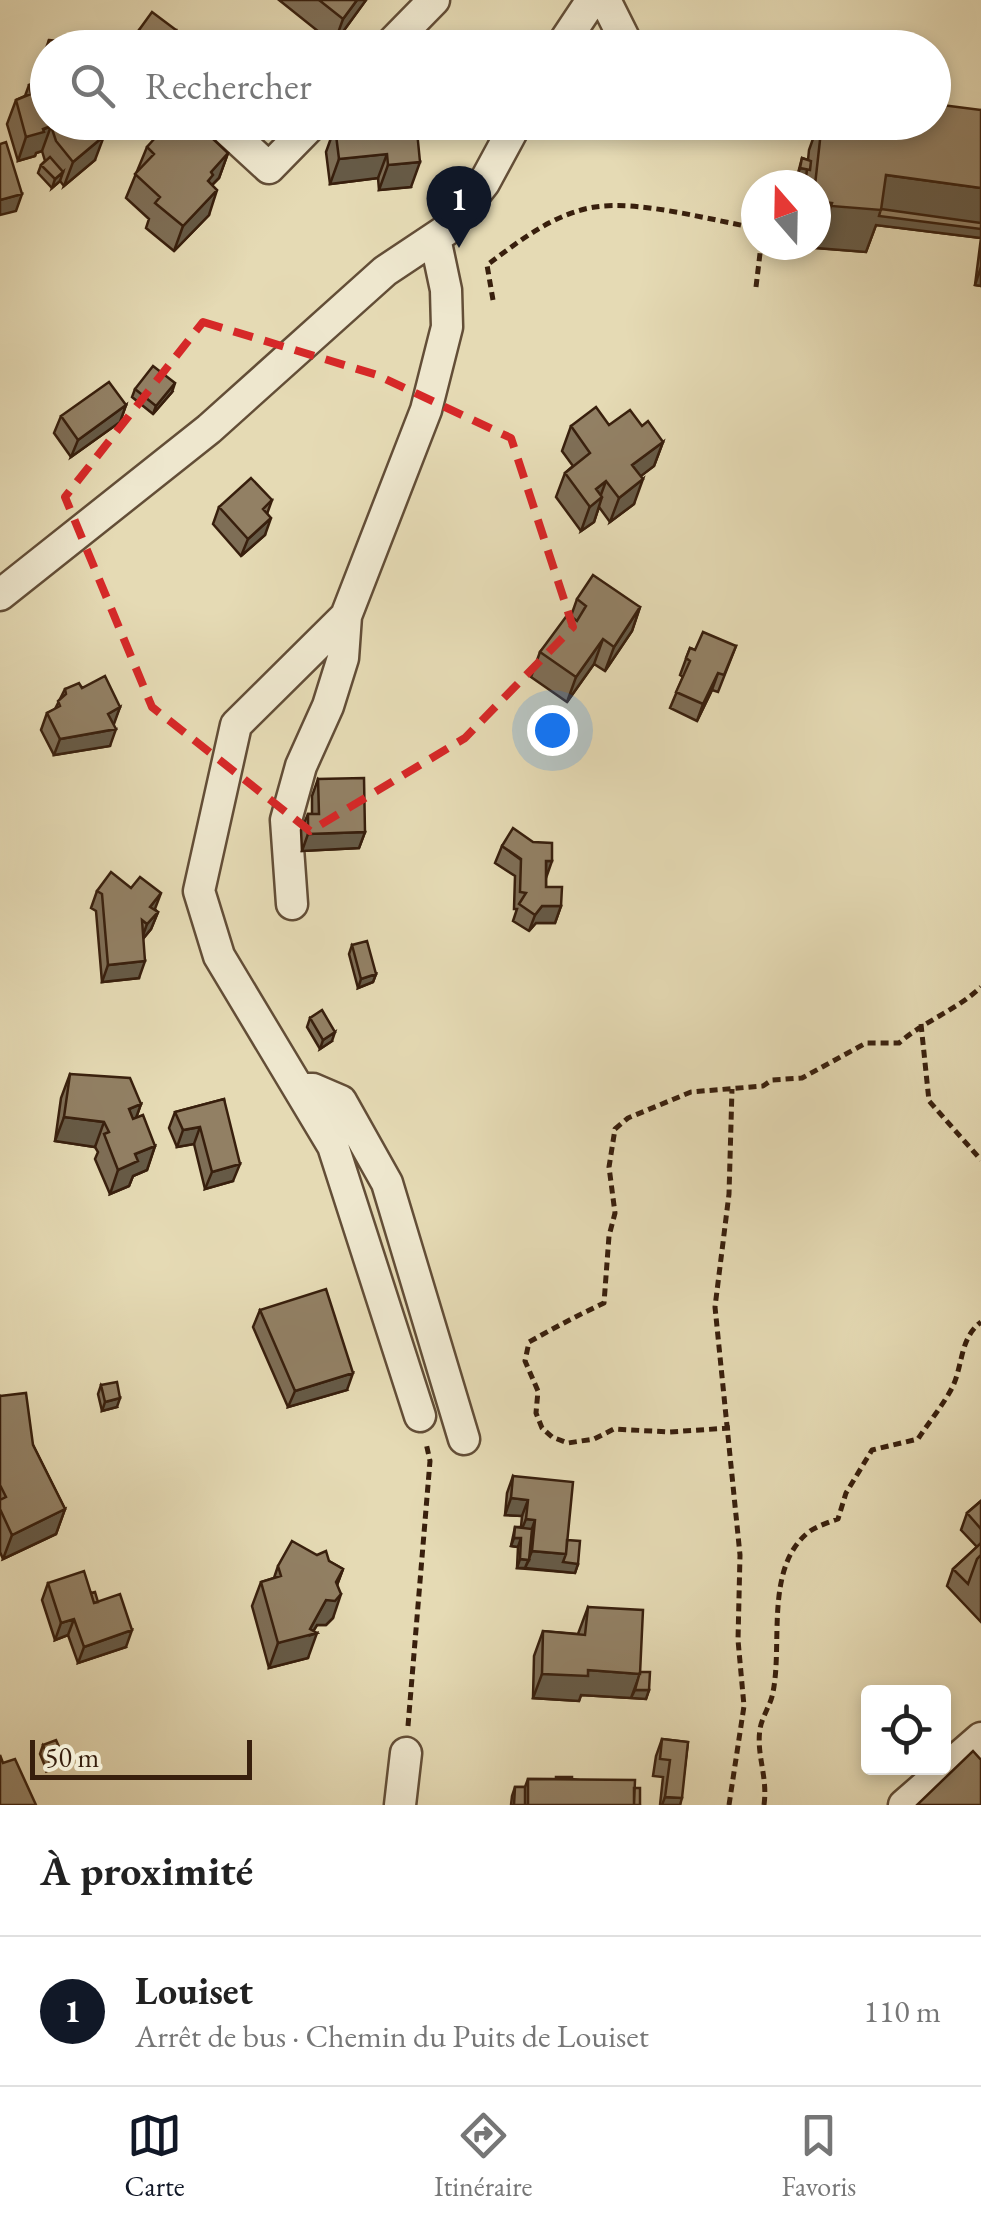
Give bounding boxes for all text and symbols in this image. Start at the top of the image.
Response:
search box [30,30,951,140]
icon: search [65,58,120,113]
text: Rechercher [145,61,312,110]
pin: 1 [426,166,492,248]
north arrow [741,170,831,260]
your location [527,705,578,756]
map controls [861,1685,951,1775]
button: locate [861,1685,951,1775]
scale bar [30,1735,252,1780]
text: 50 m [45,1739,99,1775]
text: À proximité [40,1843,253,1898]
text: Louiset [135,1966,253,2015]
text: 1 [64,1990,81,2032]
text: 110 m [864,1990,941,2032]
text: Arrêt de bus · Chemin du Puits de Louiset [135,2015,649,2057]
tab: Carte [125,2108,185,2204]
tab: Itinéraire [434,2108,532,2204]
tab: Favoris [782,2108,856,2204]

